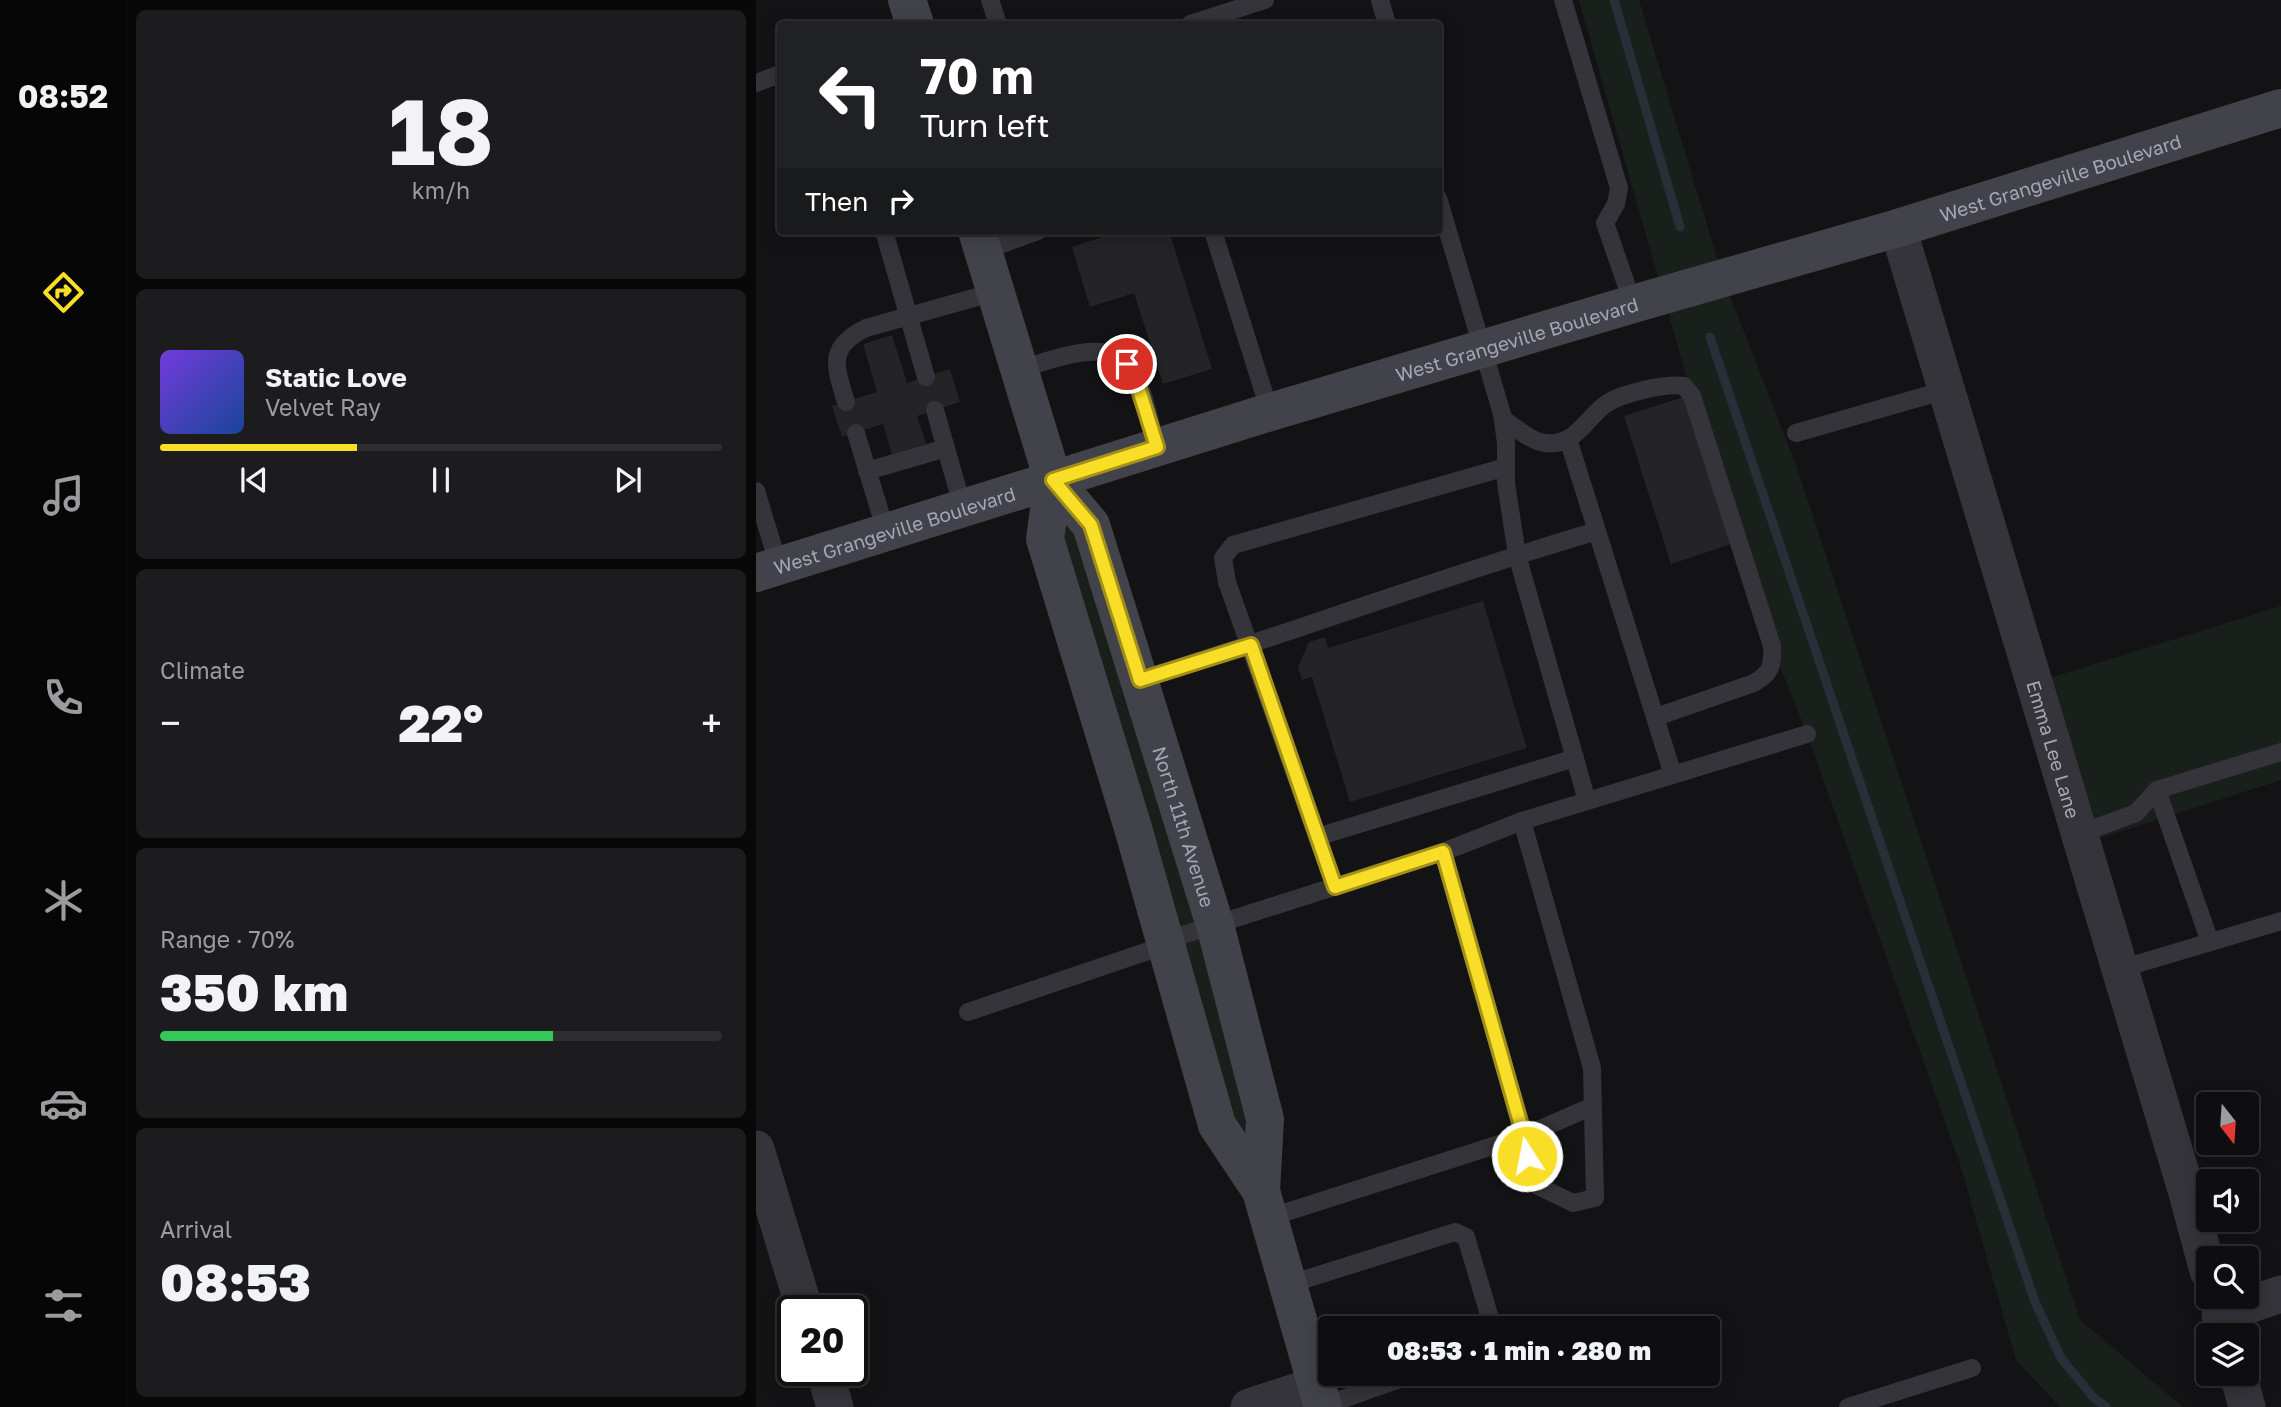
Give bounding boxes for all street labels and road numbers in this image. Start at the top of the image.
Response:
street label: West Grangeville Boulevard [1937,129,2184,226]
street label: West Grangeville Boulevard [1393,292,1641,386]
street label: West Grangeville Boulevard [771,481,1018,578]
street label: Emma Lee Lane [2023,677,2086,821]
street label: North 11th Avenue [1149,743,1220,910]

